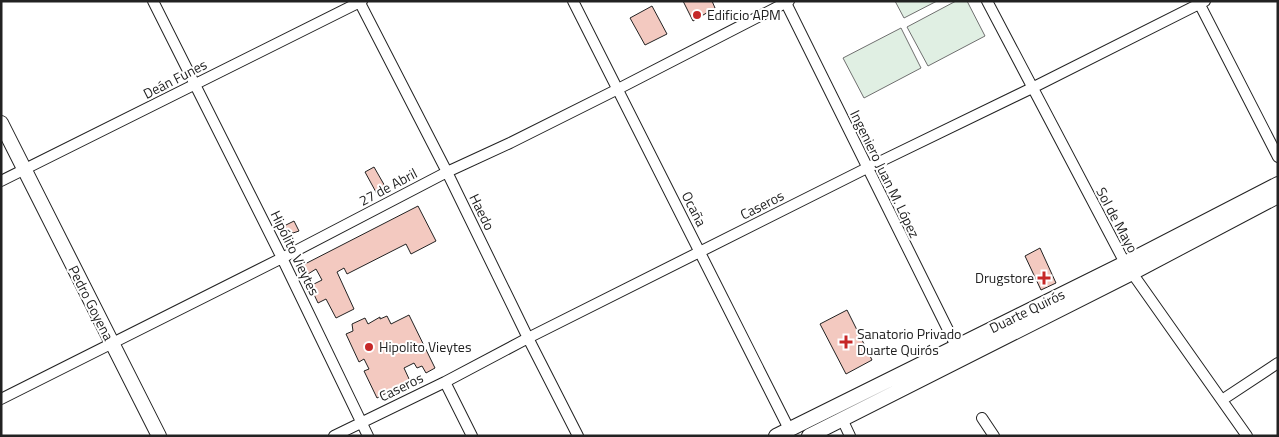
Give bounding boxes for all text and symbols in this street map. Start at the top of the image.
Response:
place label: Edificio APM [707,4,781,25]
marker: Edificio APM [691,9,703,21]
street label: Deán Funes [139,53,210,104]
street label: Ingeniero Juan M. López [845,106,926,241]
street label: 27 de Abril [355,162,421,211]
street label: Sol de Mayo [1091,183,1144,256]
street label: Caseros [736,185,787,225]
street label: Ocaña [677,188,712,230]
street label: Haedo [465,190,500,234]
street label: Hipólito Vieytes [266,207,325,299]
street label: Pedro Goyena [63,261,119,344]
place label: Drugstore [975,267,1034,288]
marker: Drugstore [1038,272,1050,284]
street label: Duarte Quirós [985,283,1068,338]
place label: Sanatorio Privado Duarte Quirós [857,323,961,360]
marker: Sanatorio Privado Duarte Quirós [839,335,853,349]
place label: Hipolito Vieytes [379,336,471,357]
marker: Hipolito Vieytes [363,341,375,353]
street label: Caseros [375,367,426,406]

